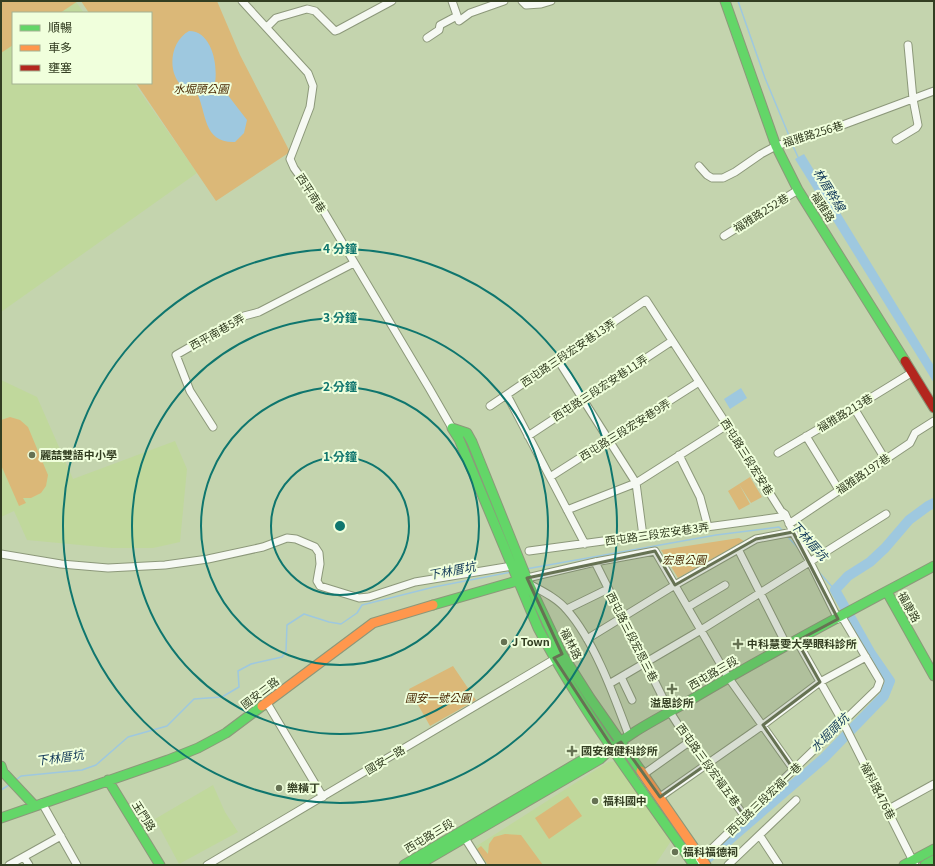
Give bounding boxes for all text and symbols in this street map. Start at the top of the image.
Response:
legend [12,12,152,84]
text: 順暢 [48,18,72,35]
text: 車多 [48,38,72,55]
text: 壅塞 [48,58,72,75]
park label: 水堀頭公園 [174,80,230,96]
street label: 福雅路256巷 [781,116,845,150]
water label: 林厝幹線 [810,164,851,216]
street label: 西平南巷 [293,170,331,215]
street label: 福雅路 [808,188,839,225]
street label: 福雅路252巷 [730,189,791,235]
text: 4 分鐘 [323,239,357,256]
text: 3 分鐘 [323,308,357,325]
street label: 西平南巷5弄 [186,309,247,353]
street label: 西屯路三段宏安巷13弄 [517,314,618,390]
street label: 西屯路三段宏安巷11弄 [548,350,650,424]
text: 2 分鐘 [323,377,357,394]
street label: 福雅路213巷 [814,389,875,435]
street label: 西屯路三段宏安巷9弄 [576,395,673,464]
street label: 西屯路三段宏安巷 [718,415,778,498]
place label: 麗喆雙語中小學 [40,446,117,462]
text: 1 分鐘 [323,447,357,464]
street label: 福雅路197巷 [832,449,893,497]
marker: 麗喆雙語中小學 [27,450,37,460]
water label: 下林厝坑 [788,516,834,565]
street label: 西屯路三段宏安巷3弄 [604,518,710,548]
centre of rings [333,519,347,533]
park label: 宏恩公園 [662,551,708,567]
water label: 下林厝坑 [427,556,479,582]
street label: 福康路 [895,588,925,625]
street label: 西屯路三段宏恩三巷 [603,589,662,684]
street label: 福林路 [557,625,587,662]
place label: J Town [512,633,550,649]
place label: 中科慧雯大學眼科診所 [747,635,857,651]
marker: J Town [499,637,509,647]
marker: 中科慧雯大學眼科診所 [732,638,744,650]
street label: 西屯路三段 [685,651,740,693]
street label: 國安二路 [237,673,282,712]
marker: 溢恩診所 [666,683,678,695]
park label: 國安一號公園 [405,689,473,705]
place label: 溢恩診所 [650,694,694,710]
water label: 水堀頭坑 [806,708,853,755]
street label: 西屯路三段宏福五巷 [673,720,744,809]
street label: 國安一路 [362,741,407,777]
place label: 國安復健科診所 [581,742,658,758]
water label: 下林厝坑 [35,744,87,768]
marker: 國安復健科診所 [566,745,578,757]
street label: 西屯路三段宏福一巷 [722,758,804,838]
street label: 福科路476巷 [858,759,900,822]
place label: 樂橫丁 [287,779,320,795]
marker: 樂橫丁 [274,783,284,793]
place label: 福科國中 [603,792,647,808]
marker: 福科國中 [590,796,600,806]
street label: 玉門路 [129,797,160,834]
street label: 西屯路三段 [401,814,456,856]
place label: 福科福德祠 [683,843,738,859]
marker: 福科福德祠 [670,847,680,857]

